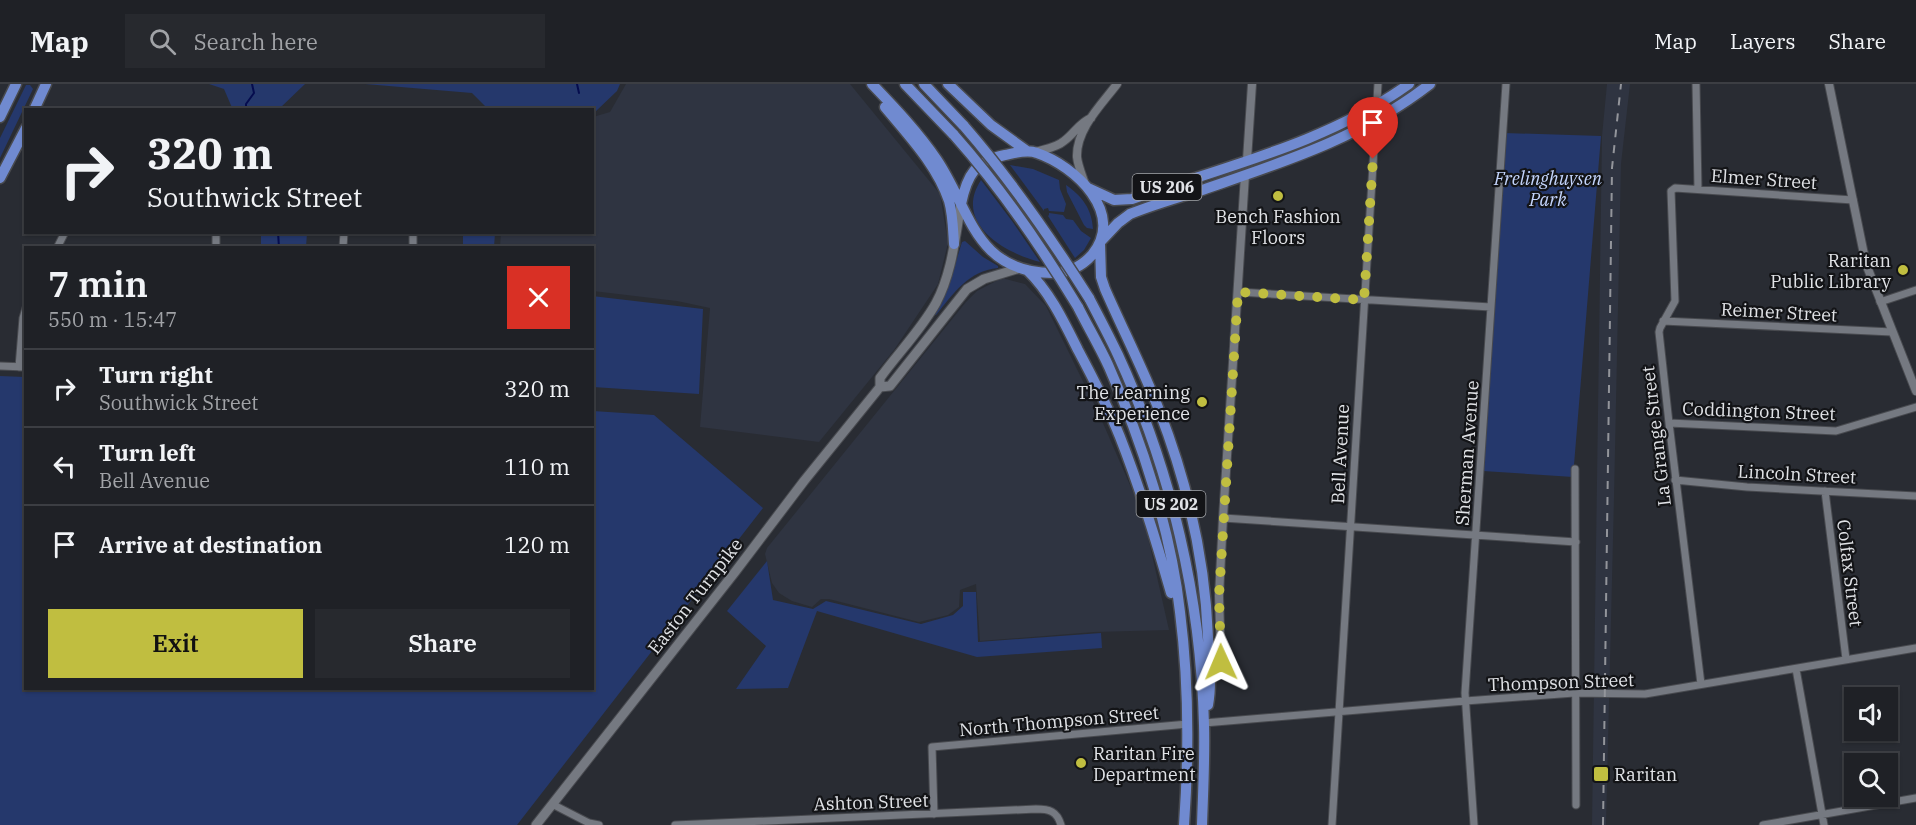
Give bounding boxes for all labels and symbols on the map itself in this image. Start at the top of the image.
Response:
pin [1347,97,1398,159]
street label: Elmer Street [1710,164,1818,194]
park label: Frelinghuysen Park [1493,167,1603,211]
road number: US 206 [1132,174,1202,200]
marker: Bench Fashion Floors [1271,189,1285,203]
place label: Bench Fashion Floors [1215,205,1341,249]
place label: Raritan Public Library [1770,249,1891,293]
marker: Raritan Public Library [1896,263,1910,277]
street label: Reimer Street [1720,297,1838,327]
street label: La Grange Street [1636,365,1676,507]
street label: Sherman Avenue [1450,380,1484,526]
place label: The Learning Experience [1076,381,1190,425]
marker: The Learning Experience [1195,395,1209,409]
street label: Coddington Street [1682,397,1836,425]
street label: Bell Avenue [1326,403,1354,505]
street label: Lincoln Street [1737,459,1857,489]
road number: US 202 [1136,491,1206,517]
street label: Colfax Street [1832,518,1868,628]
street label: Easton Turnpike [643,533,747,659]
position arrow [1189,630,1253,694]
street label: Thompson Street [1487,668,1635,696]
street label: North Thompson Street [958,701,1160,741]
place label: Raritan Fire Department [1093,742,1196,786]
marker: Raritan Fire Department [1074,756,1088,770]
place label: Raritan [1614,763,1677,786]
marker: Raritan [1592,765,1610,783]
street label: Ashton Street [813,788,929,816]

